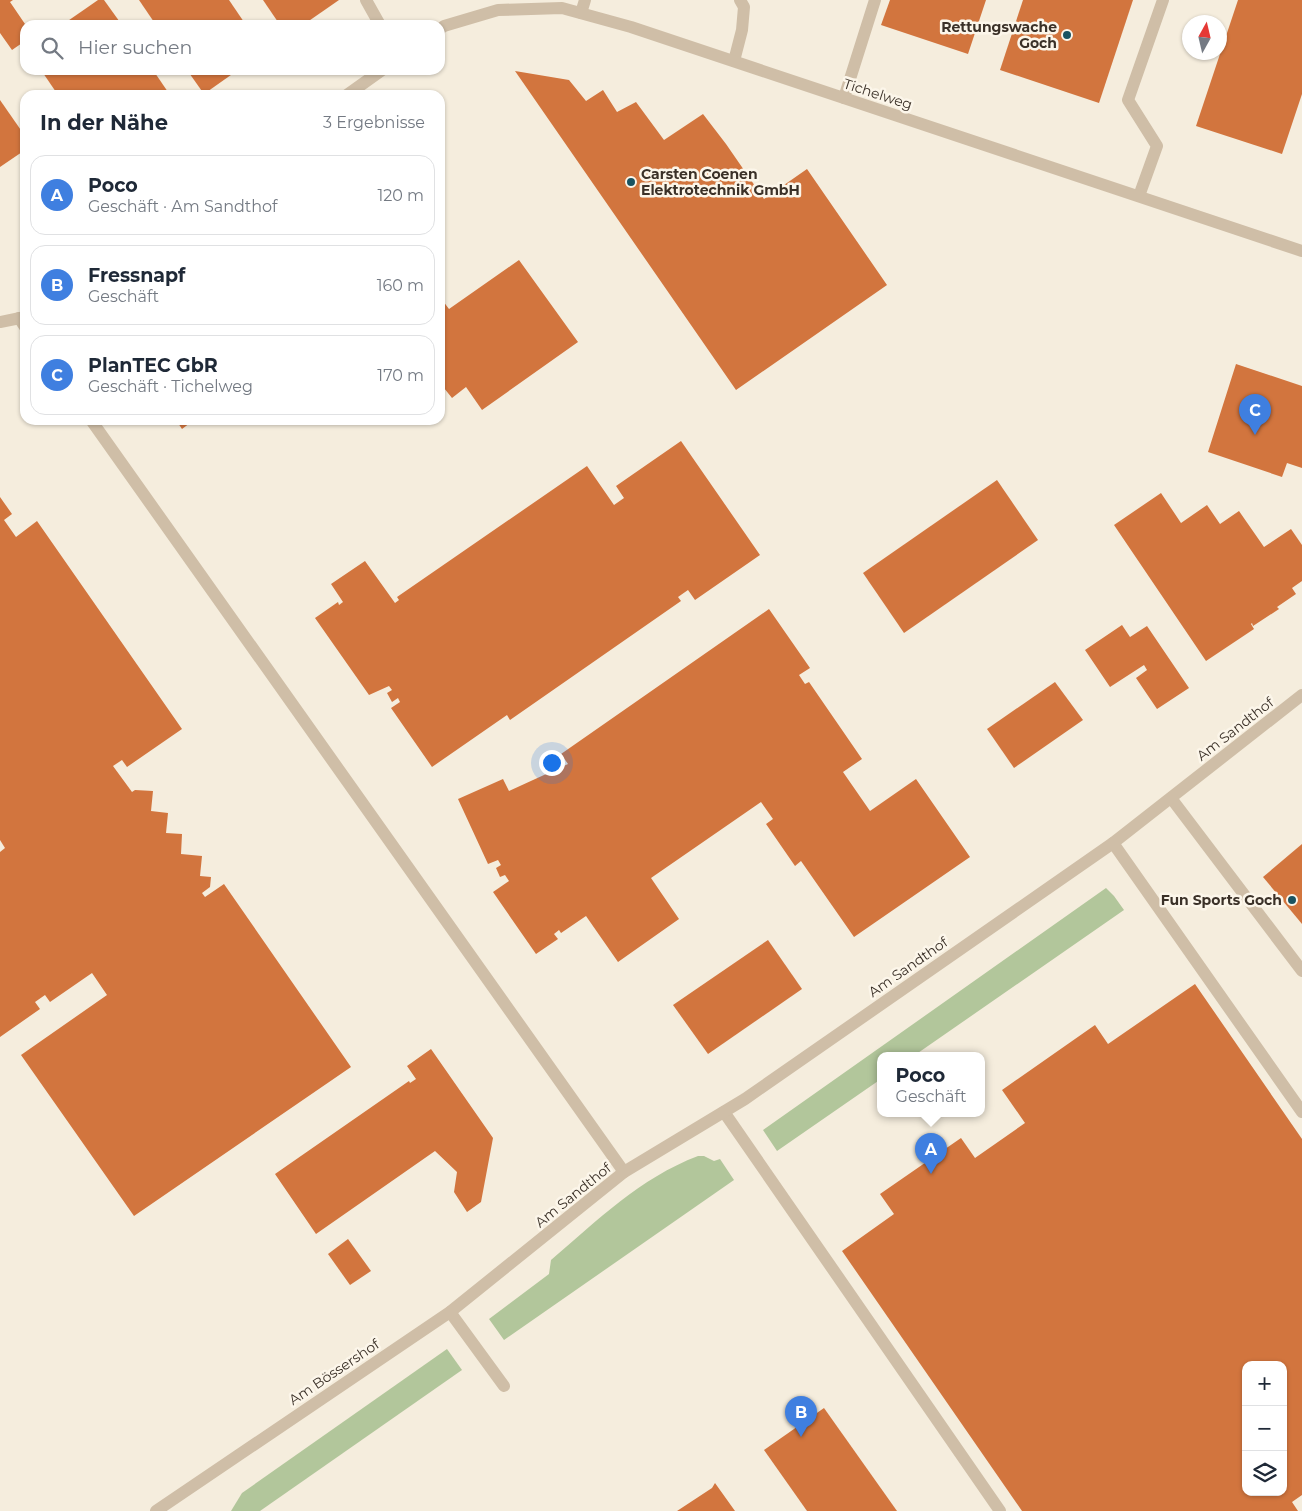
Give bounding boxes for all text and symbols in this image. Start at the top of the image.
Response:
north arrow [1182,15,1227,60]
place label: Rettungswache Goch [941,18,1057,52]
search box [20,20,445,75]
marker: Rettungswache Goch [1061,29,1073,41]
icon: search [38,34,66,62]
text: Hier suchen [78,36,192,59]
street label: Tichelweg [841,74,915,114]
text: In der Nähe [40,110,168,135]
text: 3 Ergebnisse [323,113,425,132]
place label: Carsten Coenen Elektrotechnik GmbH [641,165,800,199]
text: Poco [88,174,138,197]
marker: Carsten Coenen Elektrotechnik GmbH [625,176,637,188]
text: A [51,186,63,205]
text: 120 m [377,186,424,205]
text: Geschäft · Am Sandthof [88,197,278,216]
text: Fressnapf [88,264,185,287]
text: B [51,276,63,295]
text: 160 m [377,276,424,295]
text: Geschäft [88,287,159,306]
text: PlanTEC GbR [88,354,218,377]
text: C [51,366,63,385]
text: 170 m [377,366,424,385]
text: Geschäft · Tichelweg [88,377,253,396]
pin: C [1239,394,1271,435]
street label: Am Sandthof [1193,693,1278,765]
your location [539,750,565,776]
place label: Fun Sports Goch [1161,891,1282,909]
marker: Fun Sports Goch [1286,894,1298,906]
street label: Am Sandthof [865,932,952,1001]
popup [877,1052,985,1117]
text: Poco [896,1064,945,1087]
text: Geschäft [896,1087,966,1106]
pin: A [915,1133,947,1174]
street label: Am Sandthof [531,1158,616,1231]
street label: Am Bössershof [285,1334,384,1409]
map controls [1242,1361,1287,1496]
button: + [1242,1361,1287,1406]
pin: B [785,1396,817,1437]
button: − [1242,1406,1287,1451]
button: layers [1242,1451,1287,1496]

